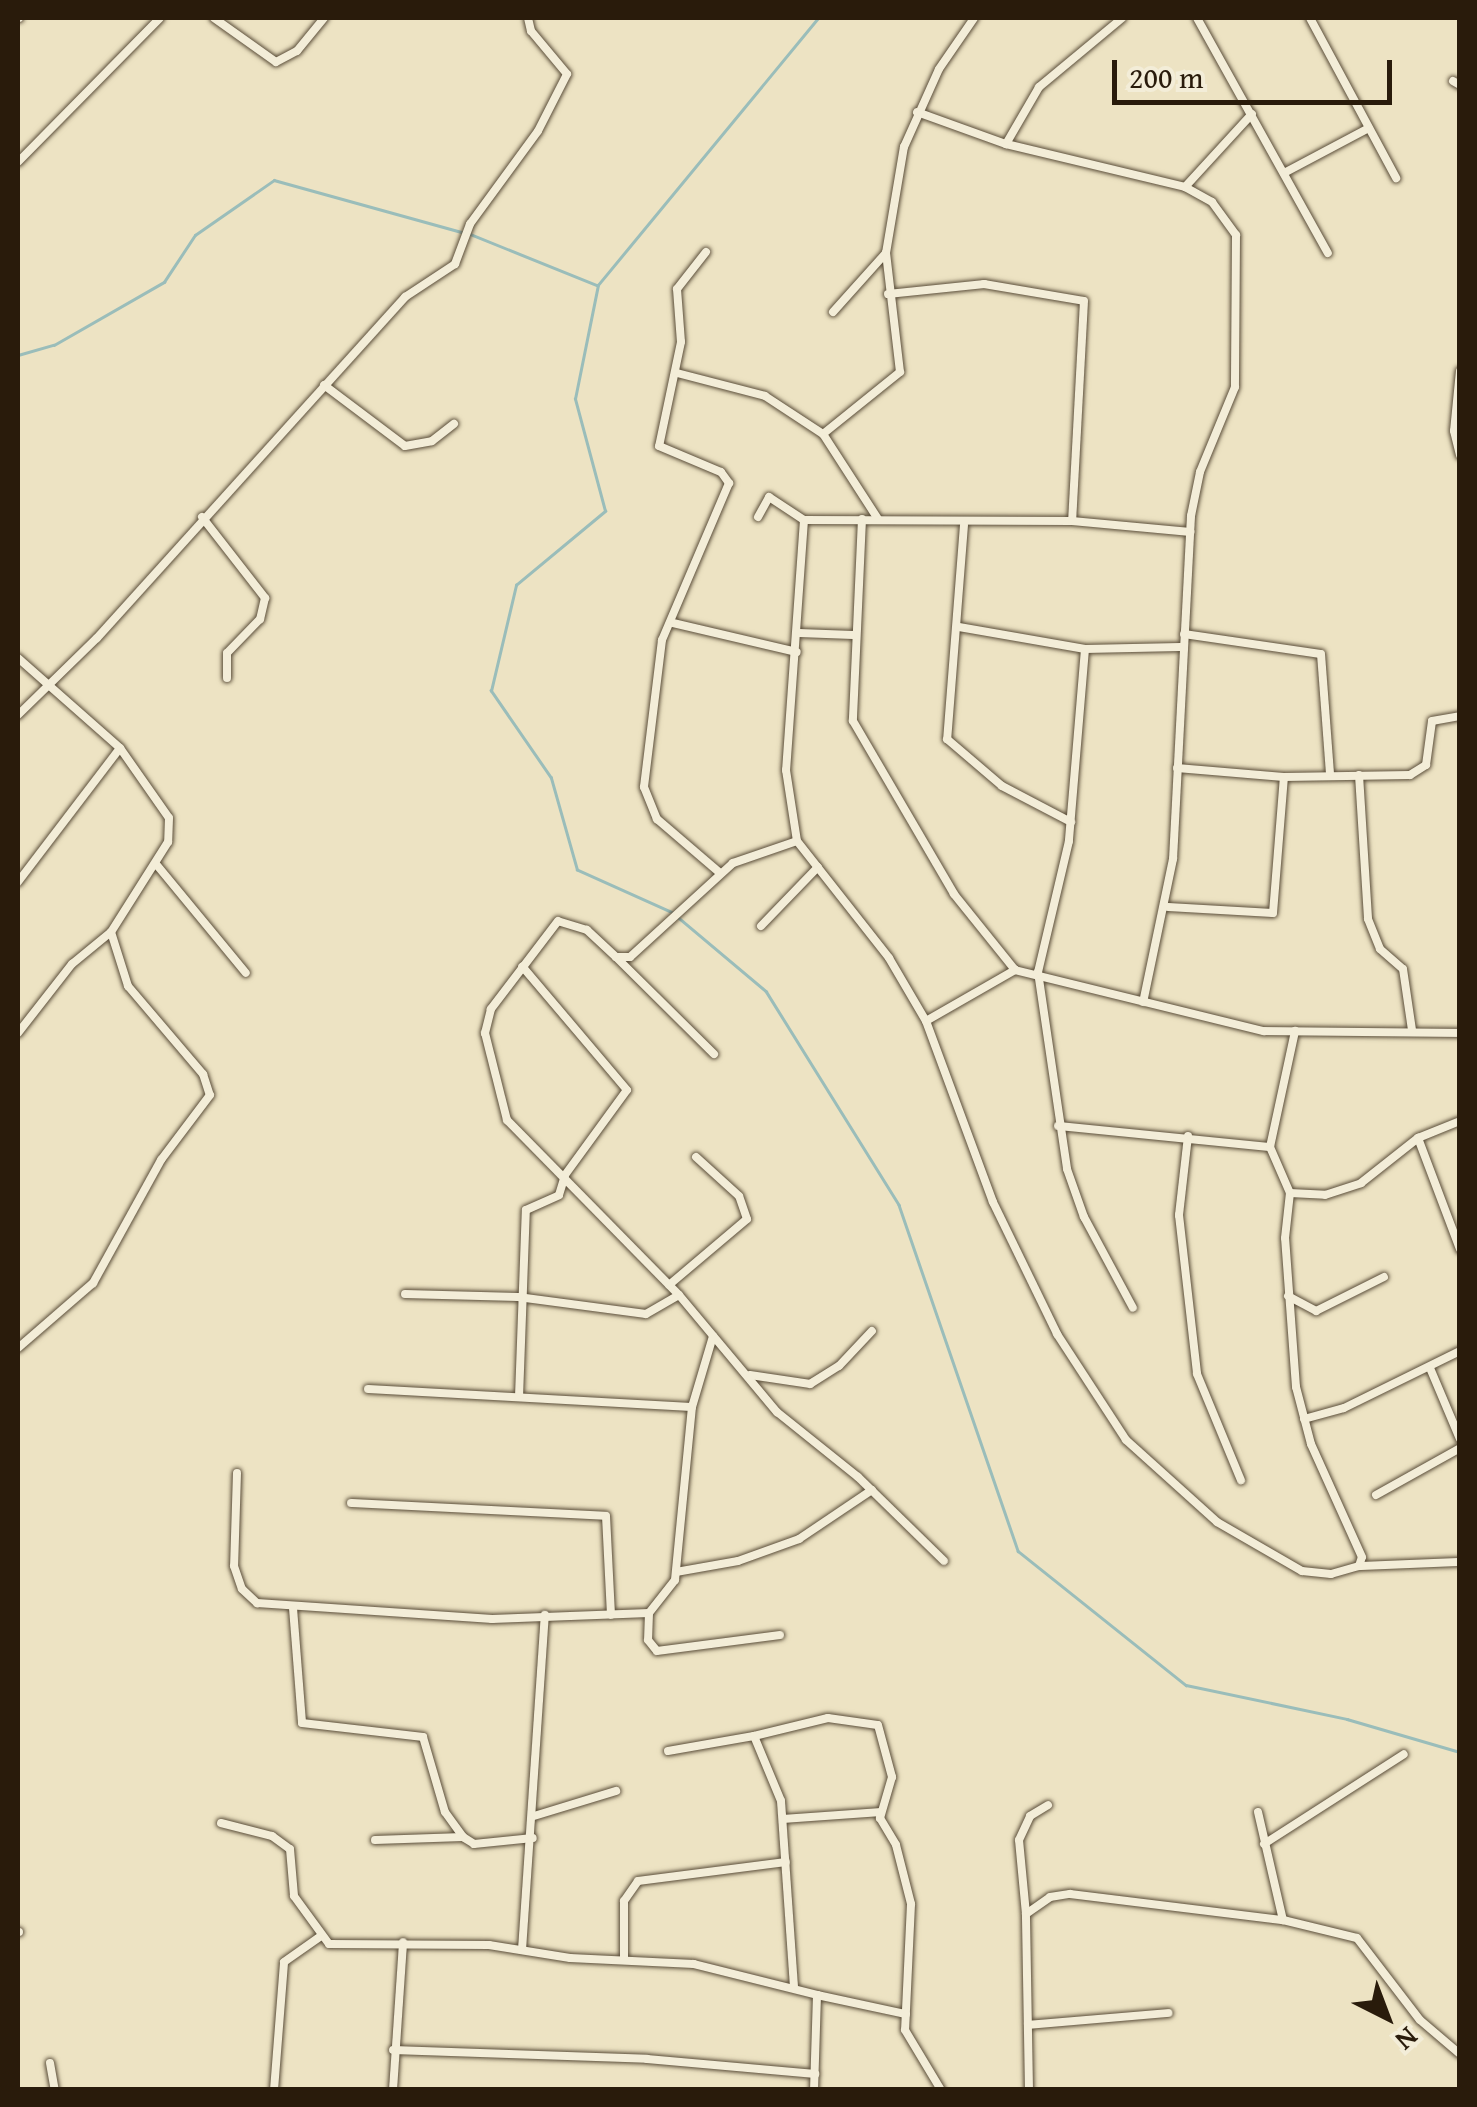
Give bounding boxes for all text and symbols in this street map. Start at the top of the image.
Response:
scale bar [1117,40,1397,102]
text: 200 m [1129,55,1203,99]
north arrow [1337,1967,1437,2067]
text: N [1387,2018,1428,2061]

